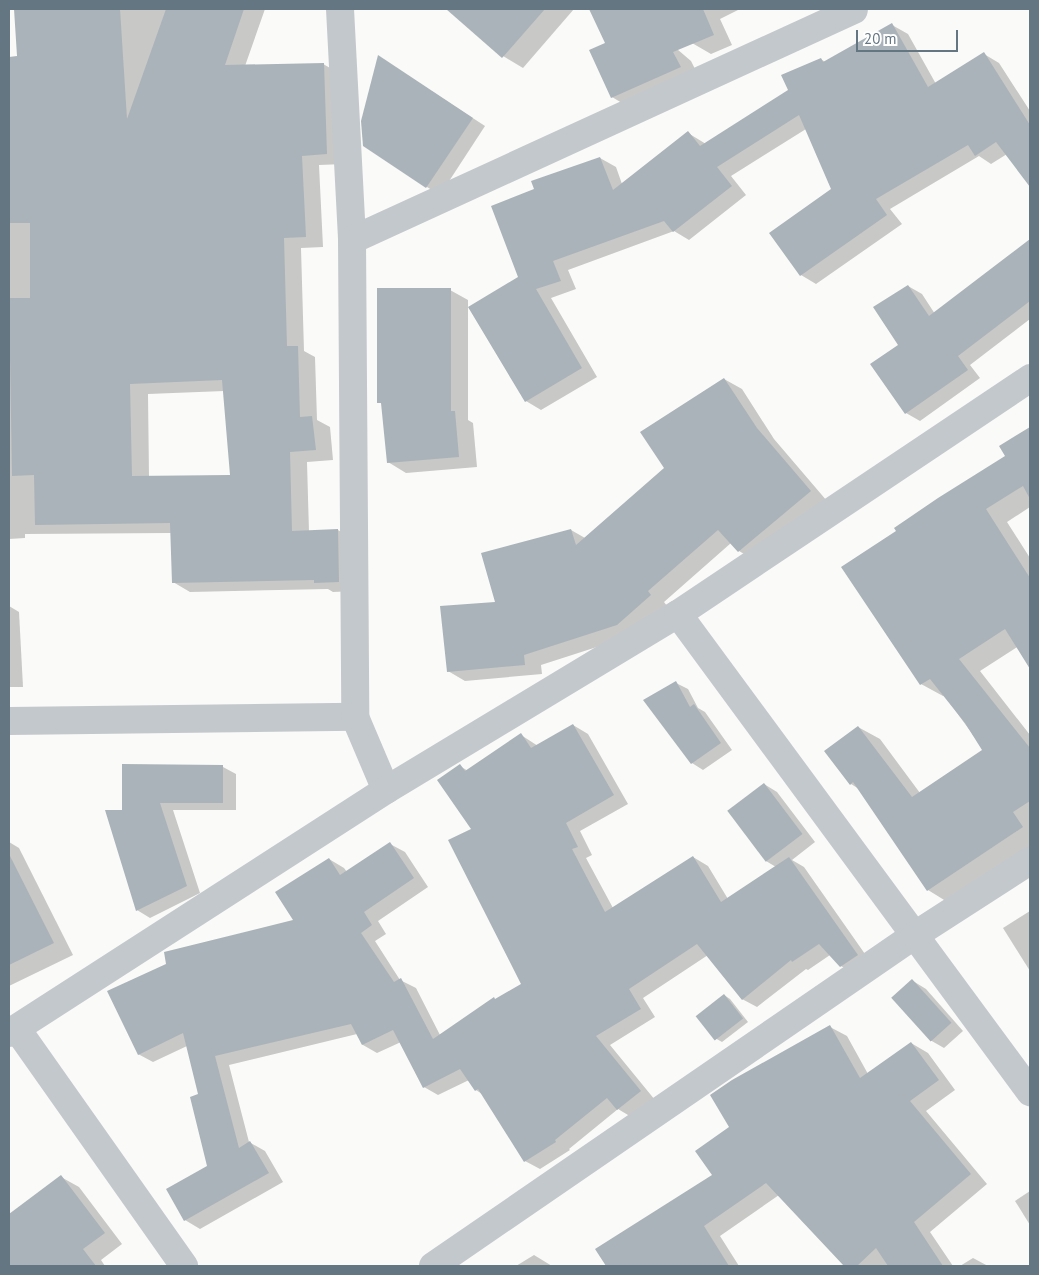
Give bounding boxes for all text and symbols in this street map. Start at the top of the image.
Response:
scale bar [859,20,962,52]
text: 20 m [864,29,897,48]

